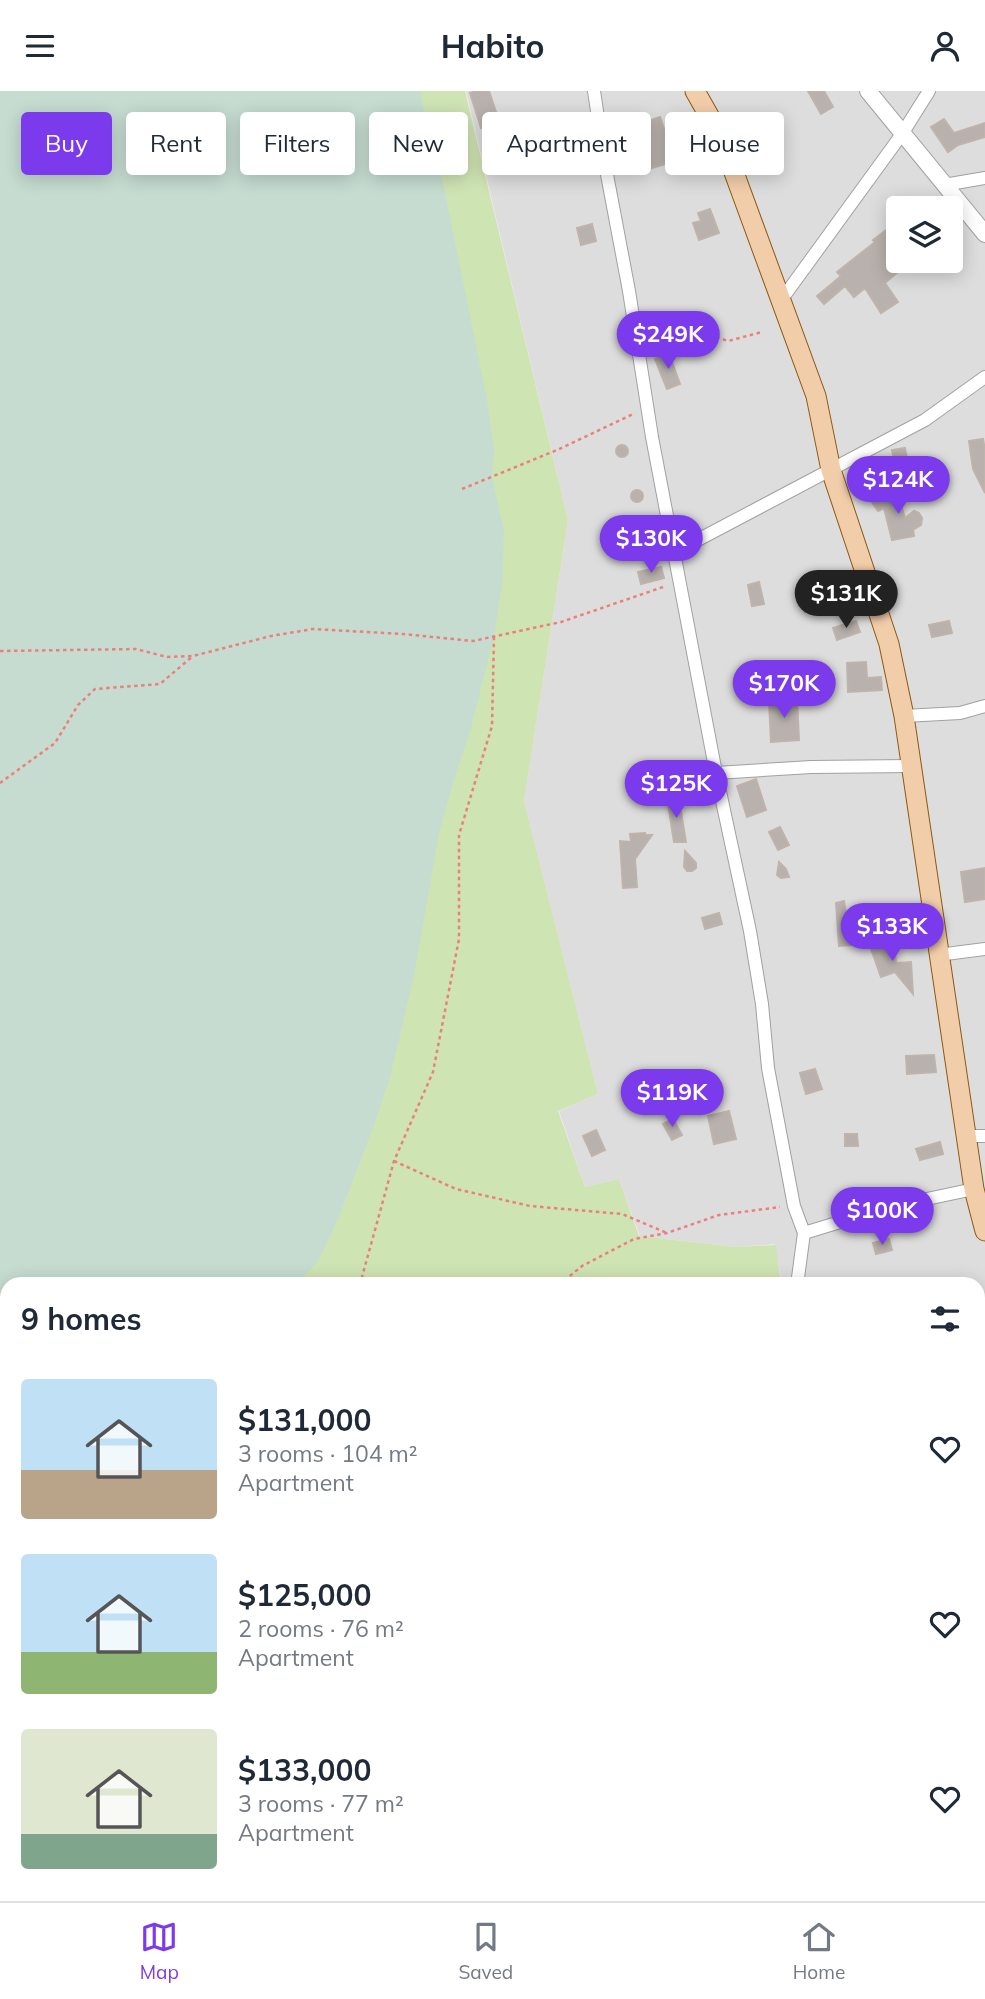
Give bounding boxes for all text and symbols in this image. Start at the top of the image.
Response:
text: Habito [441,26,544,66]
icon: menu [21,27,59,65]
icon: person [926,27,964,65]
chip: Buy [21,112,112,175]
chip: Rent [126,112,226,175]
chip: Filters [240,112,355,175]
chip: New [369,112,468,175]
chip: Apartment [482,112,651,175]
chip: House [665,112,784,175]
map controls [886,196,963,273]
button: layers [886,196,963,273]
pin: $249K [619,311,717,371]
text: $249K [633,319,703,348]
pin: $124K [849,457,947,516]
text: $124K [863,464,933,493]
pin: $130K [602,515,700,575]
text: $130K [616,523,686,552]
pin: $131K [797,571,895,630]
text: $131K [811,578,881,607]
pin: $170K [735,661,833,720]
text: $170K [749,668,819,697]
pin: $125K [627,761,725,820]
text: $125K [641,768,711,797]
pin: $133K [843,903,941,963]
text: $133K [857,911,927,940]
pin: $119K [623,1069,721,1129]
text: $119K [637,1077,707,1106]
pin: $100K [833,1187,931,1247]
text: $100K [847,1195,917,1224]
text: 9 homes [21,1300,142,1338]
icon: filters [926,1300,964,1338]
text: $131,000 [238,1401,371,1439]
icon: home [77,1407,161,1491]
icon: heart [926,1430,964,1468]
text: 3 rooms · 104 m² [238,1439,418,1468]
text: Apartment [238,1468,354,1497]
text: $125,000 [238,1576,371,1614]
icon: home [77,1582,161,1666]
icon: heart [926,1605,964,1643]
text: 2 rooms · 76 m² [238,1614,404,1643]
text: Apartment [238,1643,354,1672]
text: $133,000 [238,1751,371,1789]
icon: home [77,1757,161,1841]
icon: heart [926,1780,964,1818]
text: 3 rooms · 77 m² [238,1789,404,1818]
text: Apartment [238,1818,354,1847]
tab: Map [140,1918,179,1984]
tab: Saved [458,1918,513,1984]
tab: Home [793,1918,845,1984]

